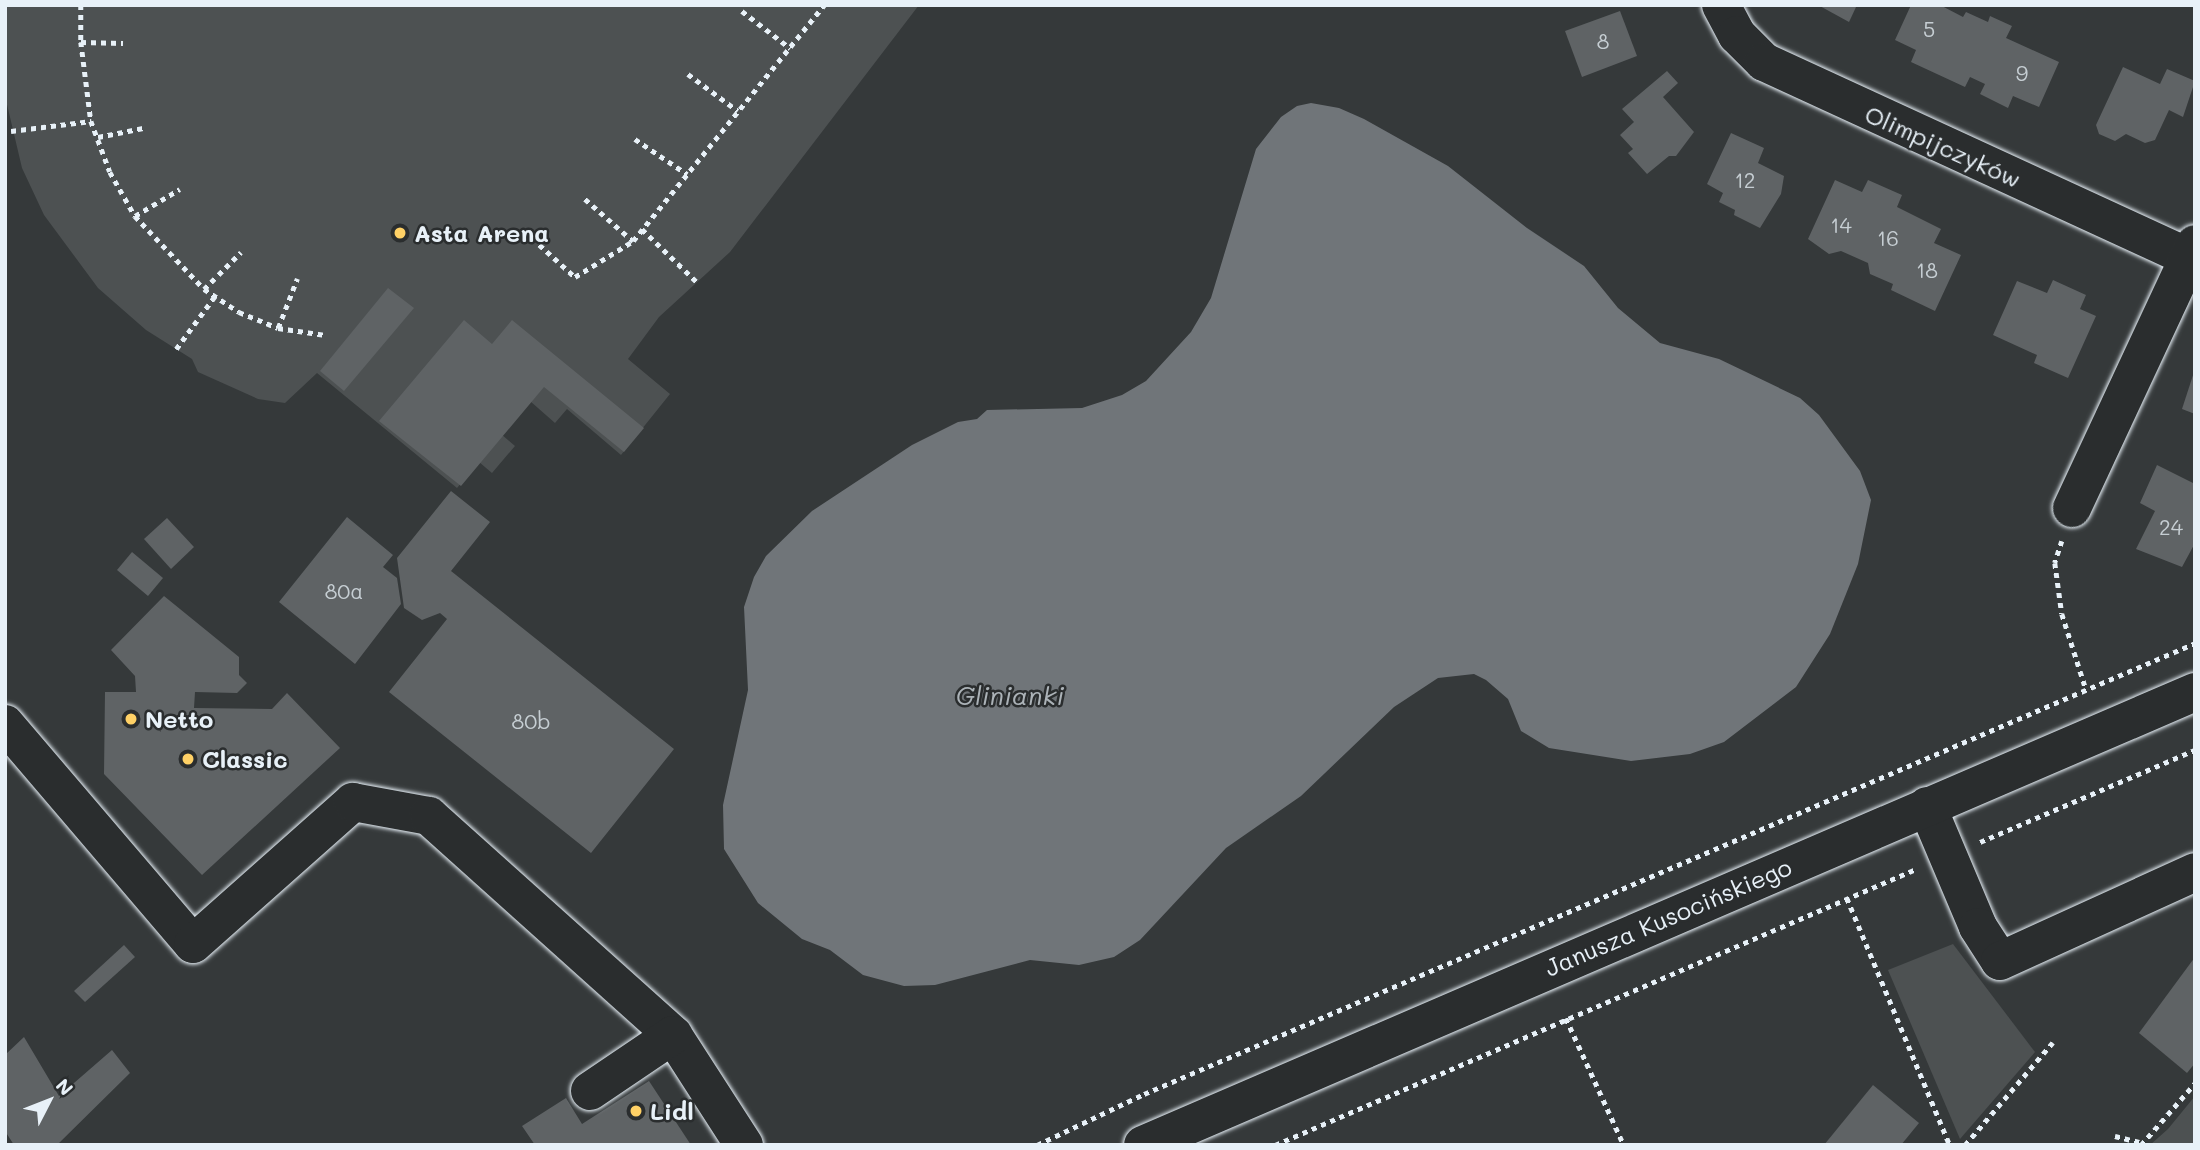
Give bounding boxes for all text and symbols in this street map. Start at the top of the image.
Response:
house number: 5 [1923,16,1935,42]
house number: 8 [1597,28,1609,54]
house number: 9 [2016,60,2028,86]
street label: Olimpijczyków [1861,99,2025,193]
house number: 12 [1734,167,1756,193]
house number: 14 [1830,212,1852,238]
place label: Asta Arena [414,219,549,247]
marker: Asta Arena [392,225,408,241]
house number: 16 [1877,225,1899,251]
house number: 18 [1916,257,1938,283]
house number: 24 [2159,514,2183,540]
house number: 80a [325,578,363,604]
water label: Glinianki [956,680,1064,712]
place label: Netto [145,705,213,733]
house number: 80b [511,708,551,734]
marker: Netto [123,711,139,727]
place label: Classic [202,745,288,773]
marker: Classic [180,751,196,767]
street label: Janusza Kusocińskiego [1540,852,1796,982]
north arrow [14,1066,84,1136]
text: N [51,1073,79,1100]
place label: Lidl [650,1097,694,1125]
marker: Lidl [628,1103,644,1119]

